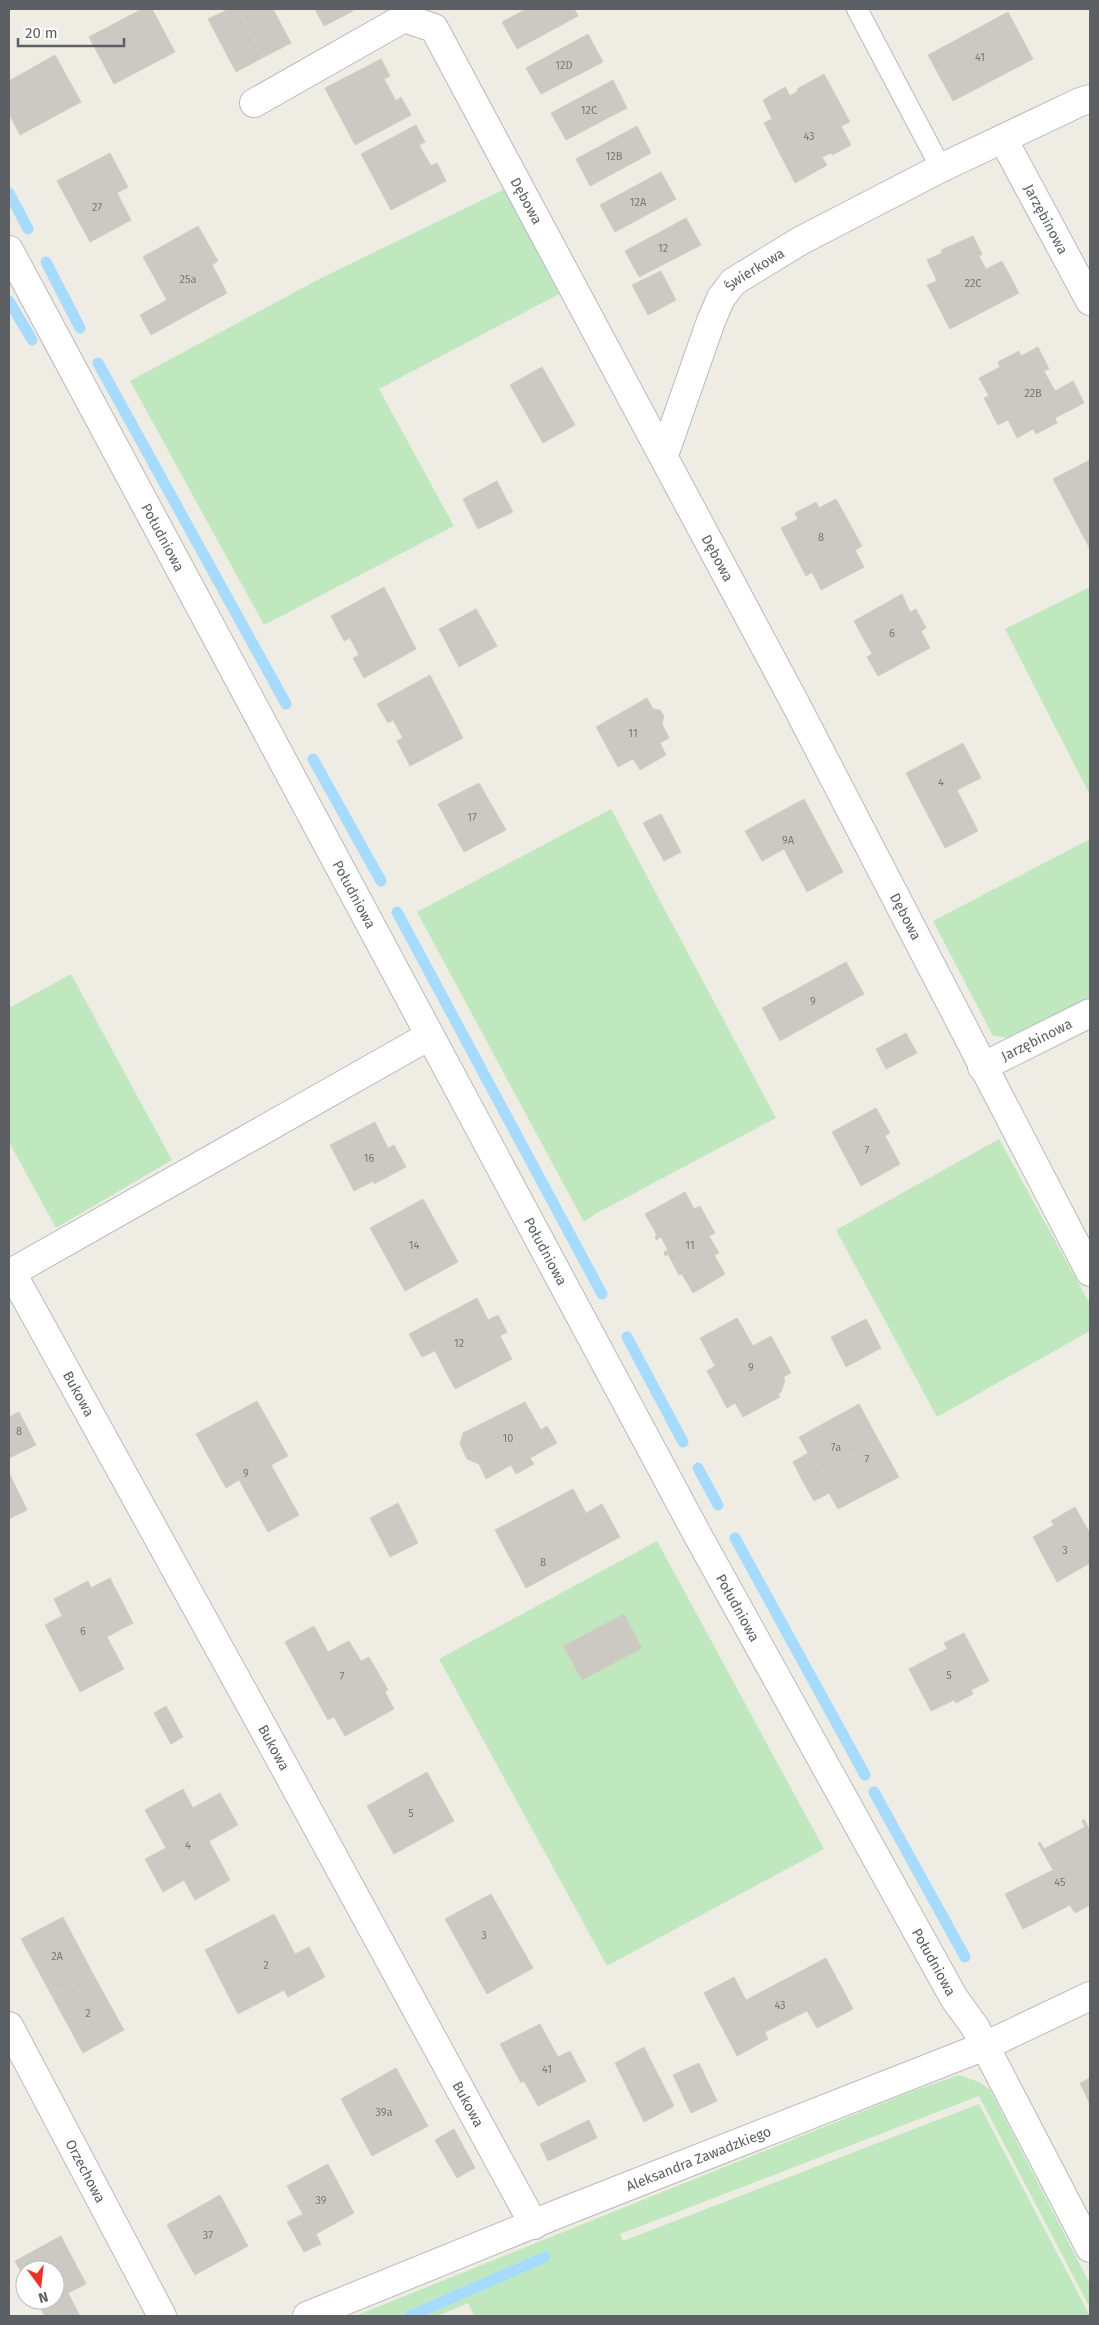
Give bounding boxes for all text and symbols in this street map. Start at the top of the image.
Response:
scale bar [18,15,124,47]
text: 20 m [25,24,58,42]
house number: 41 [975,51,985,64]
house number: 12D [555,59,573,72]
house number: 12C [581,104,597,117]
house number: 43 [803,130,815,143]
house number: 12B [606,150,623,163]
street label: Dębowa [507,174,546,227]
street label: Jarzębinowa [1020,181,1072,257]
house number: 12A [630,196,647,209]
house number: 27 [92,201,102,214]
house number: 12 [658,242,668,255]
street label: Świerkowa [720,244,787,294]
house number: 25a [180,273,196,286]
house number: 22C [965,277,981,290]
house number: 22B [1024,387,1042,400]
street label: Południowa [138,500,188,574]
house number: 8 [818,531,824,544]
street label: Dębowa [698,532,737,584]
house number: 6 [889,627,895,640]
house number: 11 [628,727,638,740]
house number: 4 [938,776,944,789]
house number: 17 [467,811,477,824]
house number: 9A [782,834,795,847]
street label: Południowa [329,857,379,931]
street label: Dębowa [887,890,925,943]
house number: 9 [810,995,816,1008]
street label: Jarzębinowa [998,1015,1075,1065]
house number: 7 [865,1144,870,1157]
house number: 16 [364,1152,374,1165]
street label: Południowa [520,1214,571,1288]
house number: 14 [409,1239,419,1252]
house number: 11 [685,1239,695,1252]
house number: 12 [454,1337,464,1350]
house number: 9 [748,1361,754,1374]
street label: Bukowa [59,1368,98,1420]
house number: 8 [16,1425,22,1438]
house number: 10 [503,1432,513,1445]
house number: 7a [831,1441,841,1454]
house number: 7 [865,1453,870,1466]
house number: 9 [243,1467,249,1480]
house number: 3 [1062,1544,1068,1557]
house number: 8 [540,1556,546,1569]
street label: Południowa [712,1571,763,1645]
house number: 6 [80,1625,86,1638]
house number: 5 [946,1669,952,1682]
house number: 7 [340,1670,345,1683]
street label: Bukowa [255,1722,293,1773]
house number: 5 [408,1807,414,1820]
house number: 4 [185,1839,191,1852]
house number: 45 [1054,1876,1066,1889]
street label: Południowa [909,1925,960,1999]
house number: 3 [481,1929,487,1942]
house number: 2A [51,1950,64,1963]
house number: 2 [263,1959,269,1972]
house number: 43 [774,1999,786,2012]
house number: 2 [85,2007,91,2020]
house number: 41 [542,2063,552,2076]
street label: Bukowa [449,2078,487,2130]
house number: 39a [375,2106,393,2119]
street label: Aleksandra Zawadzkiego [624,2122,773,2195]
street label: Orzechowa [62,2136,109,2206]
house number: 39 [315,2194,327,2207]
house number: 37 [203,2229,213,2242]
north arrow [15,2260,65,2310]
text: N [37,2288,50,2306]

